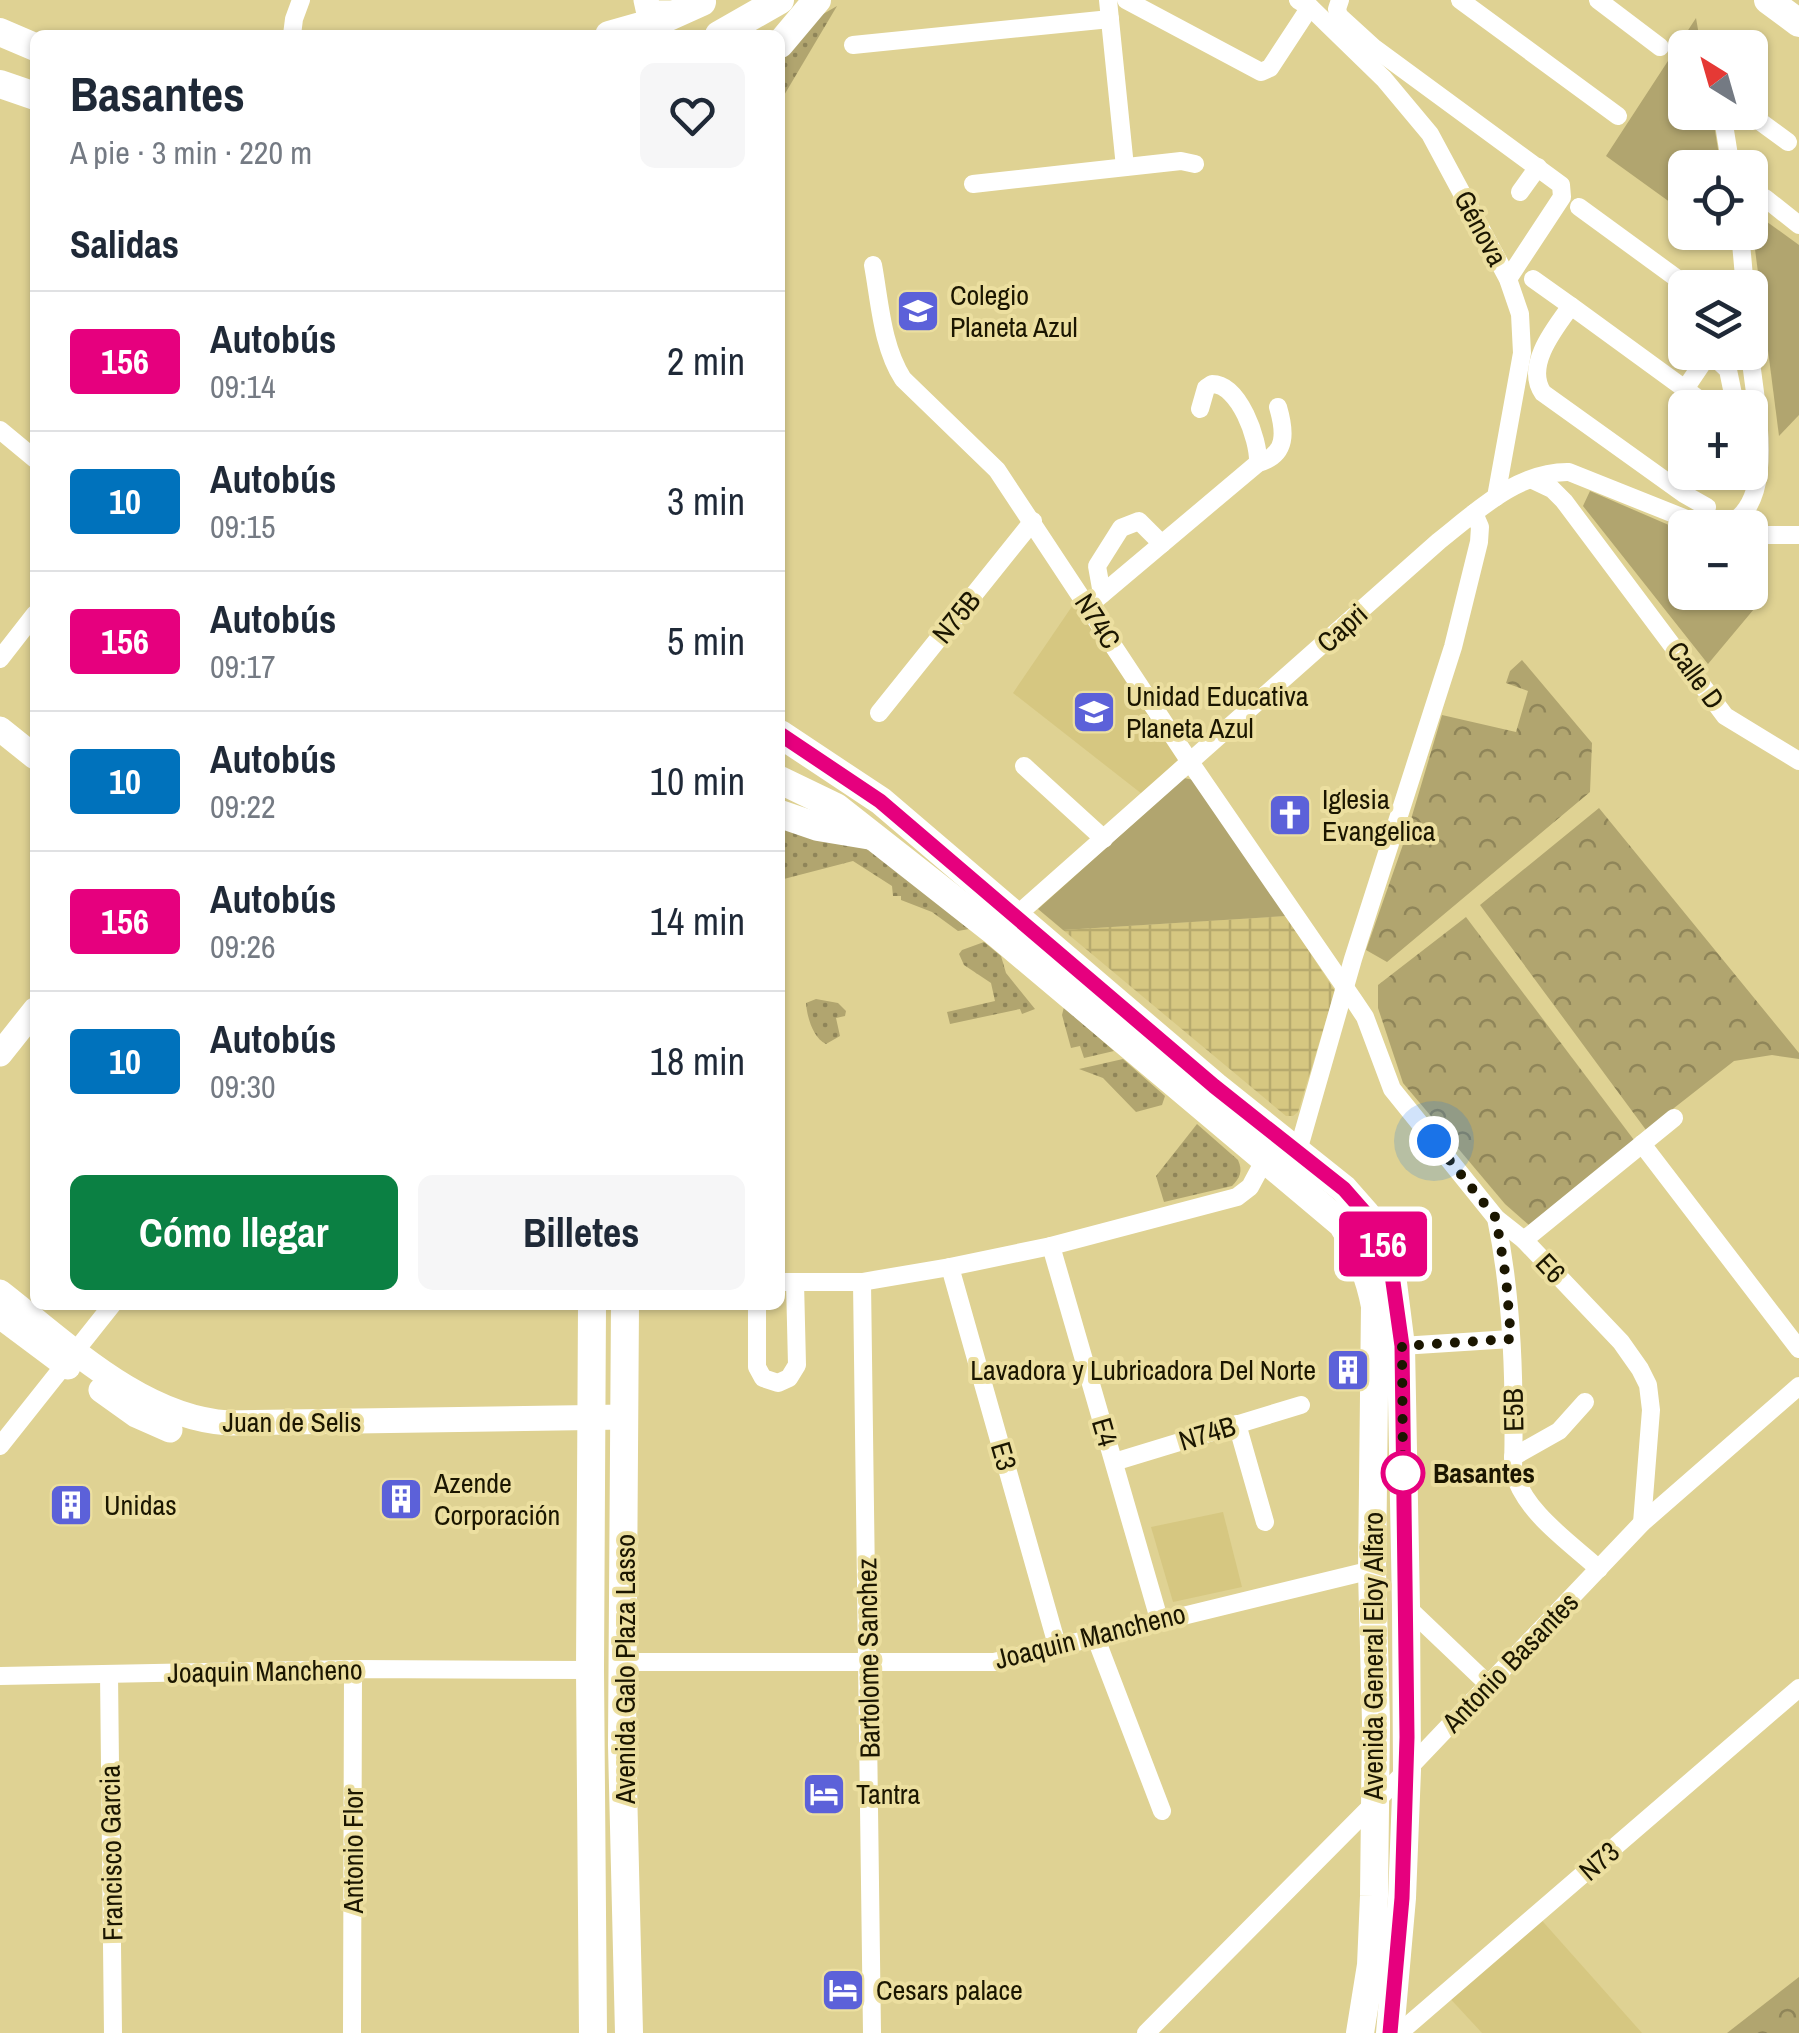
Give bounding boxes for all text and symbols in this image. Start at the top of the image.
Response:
north arrow [1668,30,1768,130]
map controls [1668,30,1768,610]
text: Basantes [70,61,245,126]
button: heart [640,63,745,168]
text: A pie · 3 min · 220 m [70,131,312,174]
button: locate [1668,150,1768,250]
street label: Génova [1445,184,1517,273]
text: Salidas [70,219,179,270]
button: layers [1668,270,1768,370]
place label: Colegio Planeta Azul [950,276,1078,346]
school or university icon: Colegio Planeta Azul [895,288,941,334]
text: Autobús [210,314,336,365]
text: 2 min [667,336,745,387]
text: 156 [101,338,149,385]
text: 09:14 [210,365,276,408]
button: + [1668,390,1768,490]
text: Autobús [210,454,336,505]
text: 3 min [667,476,745,527]
text: 10 [109,478,141,525]
text: 09:15 [210,505,276,548]
button: − [1668,510,1768,610]
street label: N75B [923,583,989,651]
street label: N74C [1066,586,1130,656]
text: Autobús [210,594,336,645]
street label: Capri [1308,595,1376,661]
text: 5 min [667,616,745,667]
text: 156 [101,618,149,665]
street label: Calle D [1659,633,1733,717]
text: 09:17 [210,645,276,688]
place label: Unidad Educativa Planeta Azul [1126,677,1309,747]
school or university icon: Unidad Educativa Planeta Azul [1071,689,1117,735]
text: Autobús [210,734,336,785]
text: 10 min [650,756,745,807]
text: 10 [109,758,141,805]
place label: Iglesia Evangelica [1322,780,1436,850]
text: 09:22 [210,785,276,828]
church icon: Iglesia Evangelica [1267,792,1313,838]
text: Autobús [210,874,336,925]
text: 14 min [650,896,745,947]
text: 156 [101,898,149,945]
text: 09:26 [210,925,276,968]
text: Autobús [210,1014,336,1065]
text: 18 min [650,1036,745,1087]
text: 10 [109,1038,141,1085]
text: 09:30 [210,1065,276,1108]
your location [1409,1116,1459,1166]
button: Cómo llegar [70,1175,398,1290]
button: Billetes [418,1175,745,1290]
line badge: 156 [1326,1212,1440,1276]
text: 156 [1359,1221,1407,1268]
street label: E6 [1528,1245,1574,1291]
building icon: Lavadora y Lubricadora Del Norte [1325,1347,1371,1393]
place label: Lavadora y Lubricadora Del Norte [970,1351,1316,1389]
street label: E5B [1494,1388,1532,1432]
street label: Juan de Selis [222,1403,362,1441]
street label: N74B [1174,1406,1240,1460]
street label: E4 [1083,1413,1127,1451]
street label: E3 [982,1437,1026,1475]
marker: Basantes [1382,1452,1424,1494]
place label: Basantes [1433,1454,1535,1492]
place label: Azende Corporación [433,1464,560,1534]
building icon: Azende Corporación [378,1476,424,1522]
building icon: Unidas [48,1482,94,1528]
place label: Unidas [104,1486,177,1524]
street label: Avenida General Eloy Alfaro [1354,1512,1392,1801]
street label: Avenida Galo Plaza Lasso [606,1534,644,1805]
street label: Bartolome Sanchez [847,1557,889,1759]
street label: Antonio Basantes [1433,1584,1587,1741]
street label: Joaquin Mancheno [991,1594,1189,1678]
street label: Joaquin Mancheno [167,1650,363,1692]
street label: Francisco Garcia [90,1764,132,1941]
hotel icon: Tantra [801,1771,847,1817]
place label: Tantra [856,1775,920,1813]
street label: Antonio Flor [334,1788,372,1915]
street label: N73 [1571,1833,1627,1889]
hotel icon: Cesars palace [820,1967,866,2013]
place label: Cesars palace [876,1971,1023,2009]

